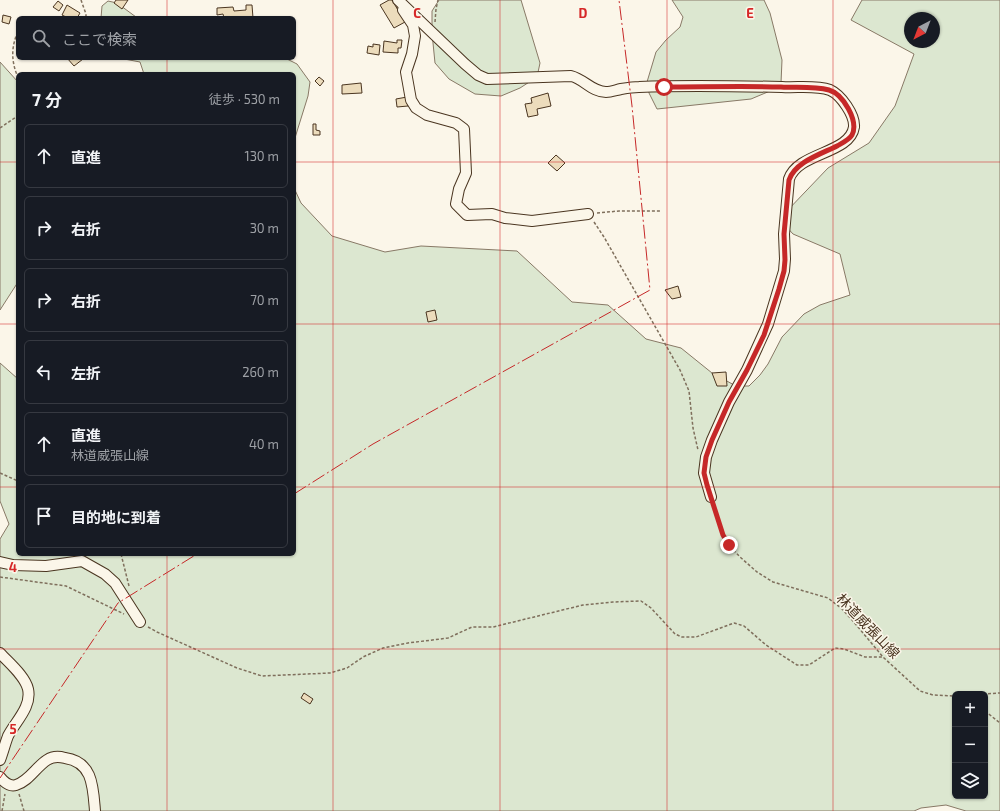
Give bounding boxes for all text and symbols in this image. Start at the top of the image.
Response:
text: C [413,5,421,21]
text: D [579,5,588,21]
text: E [746,5,754,21]
north arrow [904,12,940,48]
search box [16,16,296,60]
icon: search [30,27,52,49]
text: ここで検索 [62,30,137,48]
route start [655,78,673,96]
text: 7 分 [32,89,62,109]
text: 徒歩 · 530 m [209,91,280,107]
icon: ahead [33,145,55,167]
text: 直進 [71,148,101,166]
text: 130 m [244,148,279,164]
icon: right [33,217,55,239]
text: 右折 [71,220,101,238]
text: 30 m [250,220,279,236]
icon: right [33,289,55,311]
text: 右折 [71,292,101,310]
text: 70 m [250,292,279,308]
icon: left [33,361,55,383]
text: 左折 [71,364,101,382]
text: 260 m [242,364,279,380]
text: 直進 [71,426,101,444]
icon: ahead [33,433,55,455]
text: 40 m [249,436,279,452]
text: 林道威張山線 [71,447,149,463]
icon: arrive [33,505,55,527]
text: 目的地に到着 [71,508,161,526]
route end [720,536,738,554]
text: 4 [9,559,17,575]
street label: 林道威張山線 [833,590,904,662]
map controls [952,691,988,799]
button: + [952,691,988,727]
text: 5 [9,721,17,737]
button: − [952,727,988,763]
button: layers [952,763,988,799]

